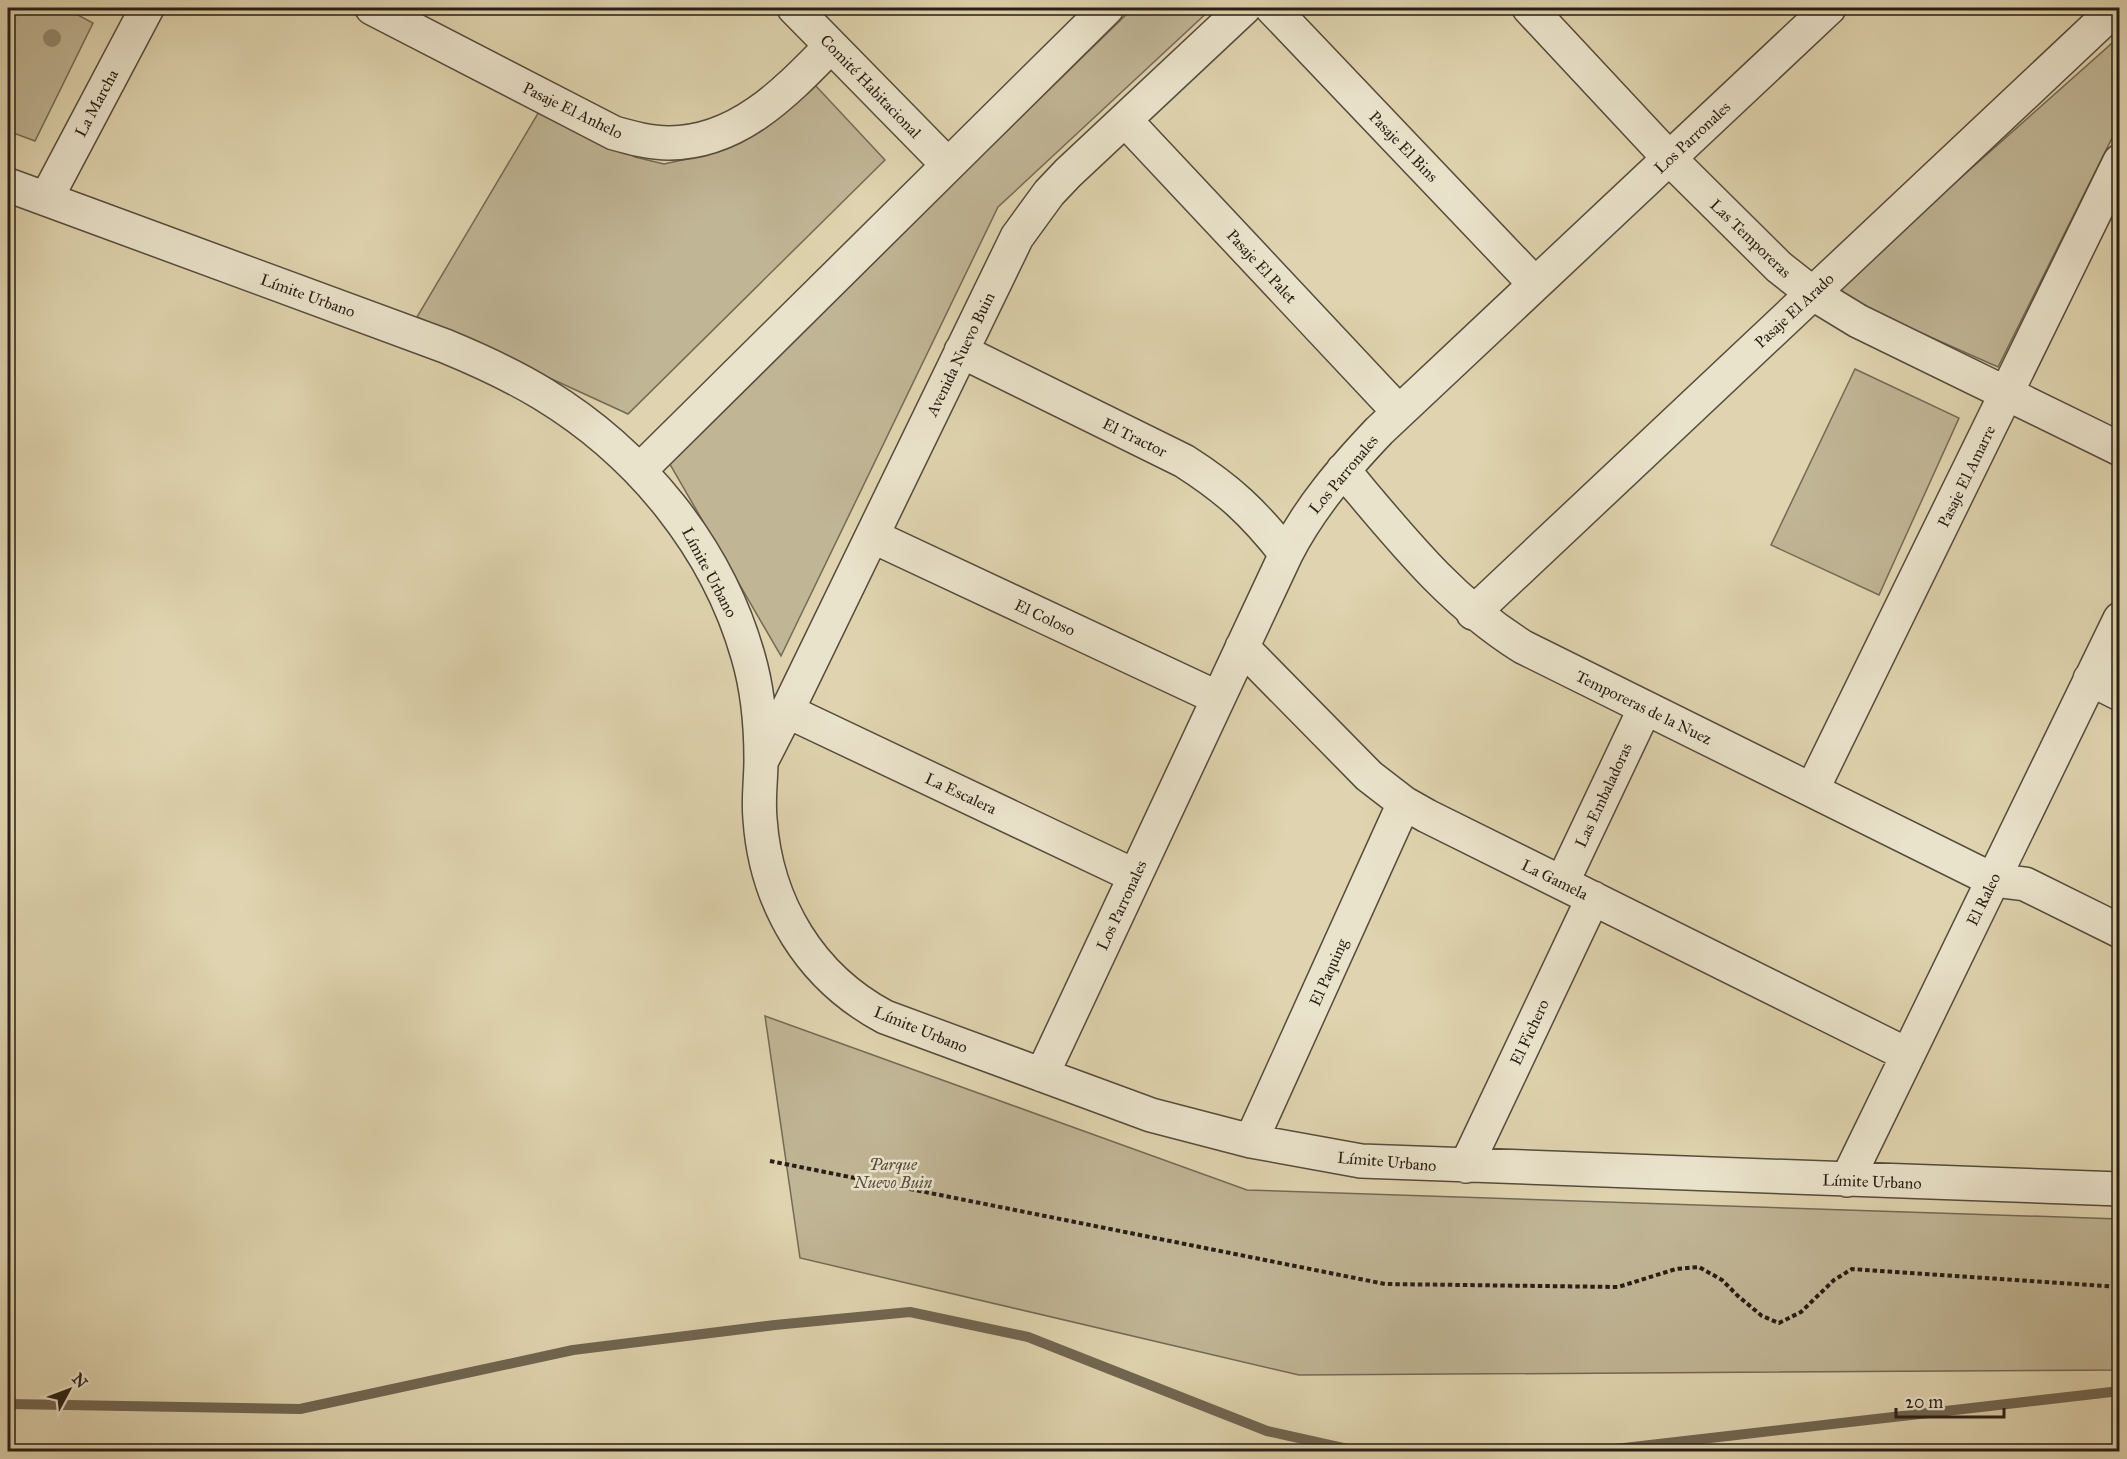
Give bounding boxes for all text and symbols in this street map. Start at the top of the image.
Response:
street label: Comité Habitacional [816,31,925,143]
street label: La Marcha [71,66,122,140]
street label: Pasaje El Anhelo [520,78,626,143]
street label: Los Parronales [1650,97,1734,177]
street label: Pasaje El Bins [1365,107,1442,186]
street label: Las Temporeras [1706,195,1795,282]
street label: Pasaje El Palet [1223,226,1301,307]
street label: Pasaje El Arado [1751,269,1838,352]
street label: Límite Urbano [258,270,358,321]
street label: Avenida Nuevo Buin [922,289,999,420]
street label: El Tractor [1100,414,1170,461]
street label: Pasaje El Amarre [1934,422,1999,530]
street label: Los Parronales [1305,431,1382,518]
street label: Límite Urbano [678,524,741,621]
street label: El Coloso [1011,595,1078,640]
street label: Temporeras de la Nuez [1573,666,1715,749]
street label: Las Embaladoras [1571,740,1636,850]
street label: La Escalera [922,769,1000,818]
street label: La Gamela [1518,855,1591,904]
street label: Los Parronales [1092,857,1151,953]
street label: El Raleo [1963,870,2004,929]
street label: El Paquing [1305,935,1353,1009]
street label: El Fichero [1506,996,1553,1068]
street label: Límite Urbano [871,1002,970,1057]
street label: Límite Urbano [1337,1148,1437,1175]
park label: Parque Nuevo Buin [853,1155,933,1192]
street label: Límite Urbano [1822,1170,1922,1193]
north arrow [39,1360,99,1420]
text: N [68,1369,92,1392]
scale bar [1896,1381,2004,1419]
text: 20 m [1905,1391,1943,1413]

